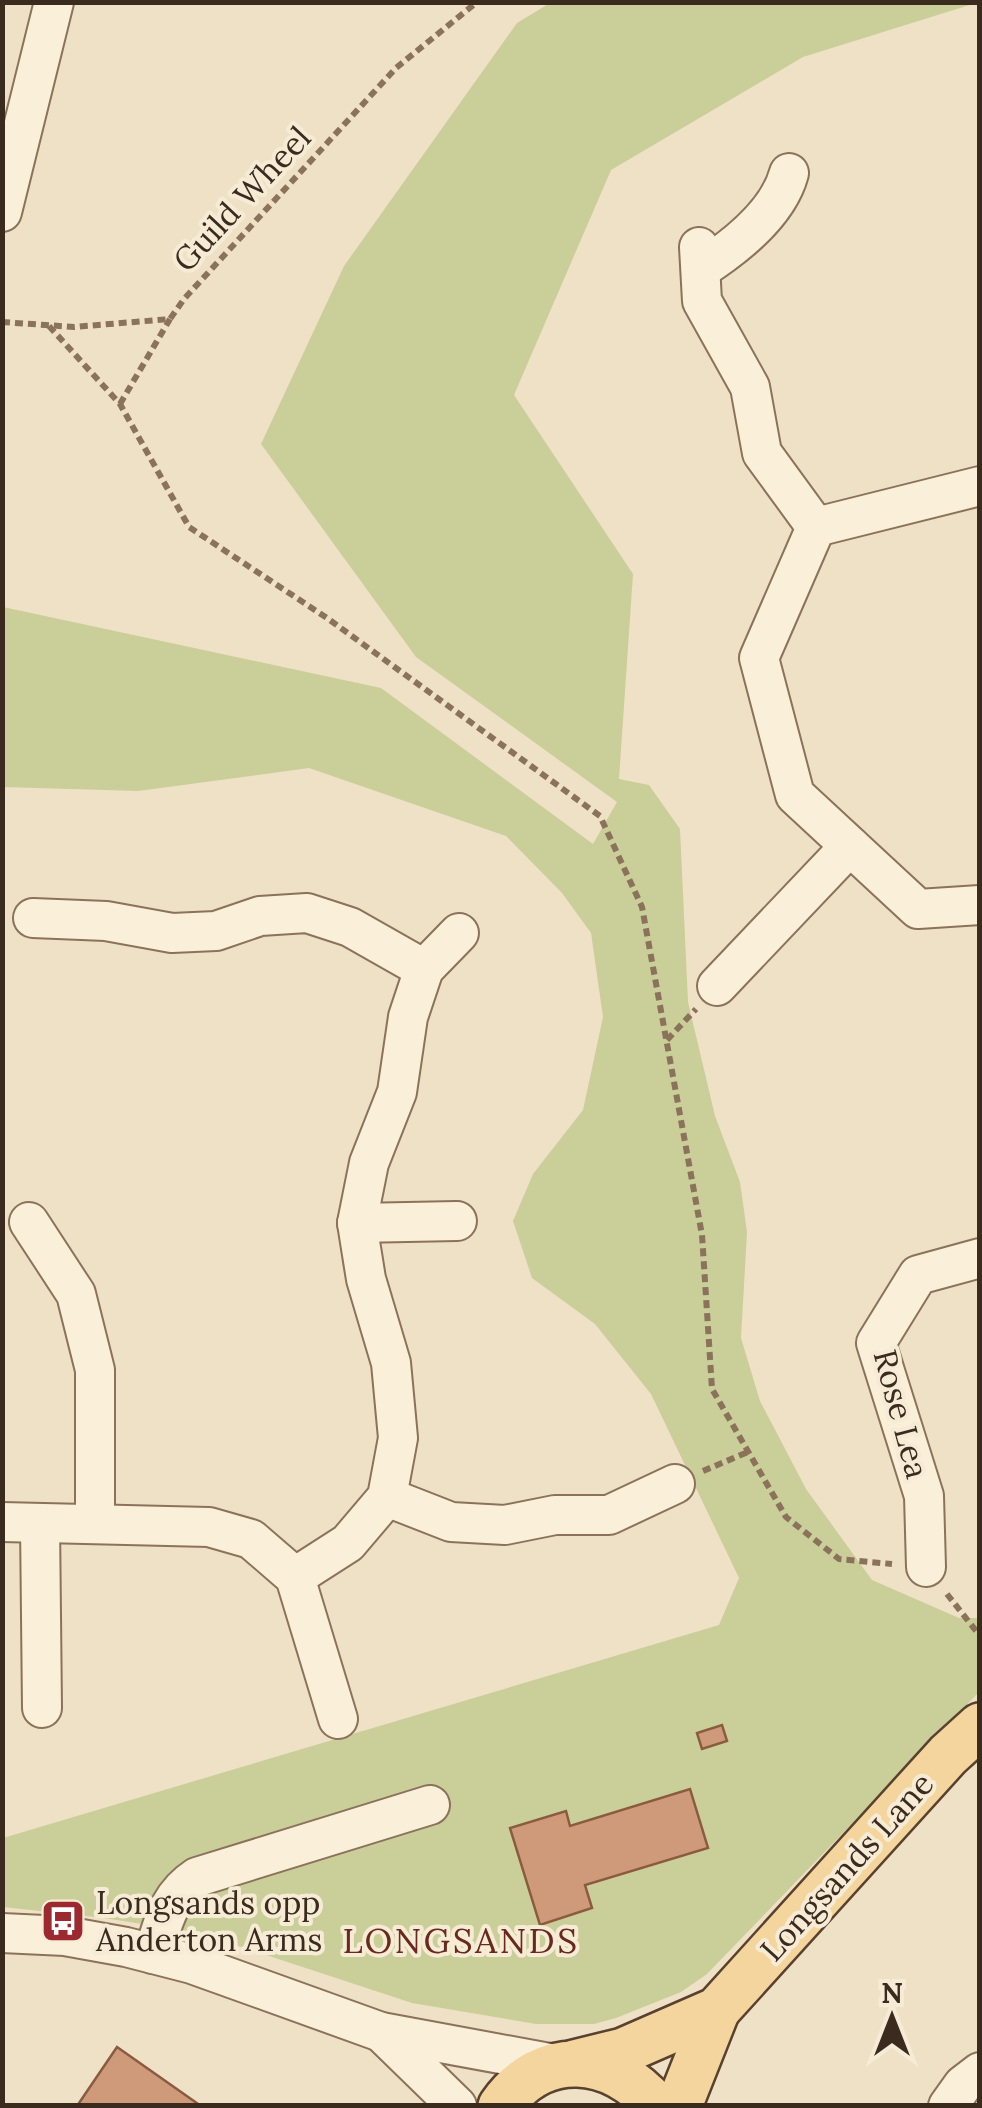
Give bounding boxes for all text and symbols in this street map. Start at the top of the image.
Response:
street label: Guild Wheel [164,118,319,280]
street label: Rose Lea [865,1345,938,1483]
street label: Longsands Lane [751,1764,942,1970]
place label: Longsands opp Anderton Arms [95,1882,322,1960]
bus stop icon: Longsands opp Anderton Arms [40,1898,86,1944]
district label: LONGSANDS [343,1918,579,1963]
north arrow [842,1968,942,2068]
text: N [881,1975,903,2011]

